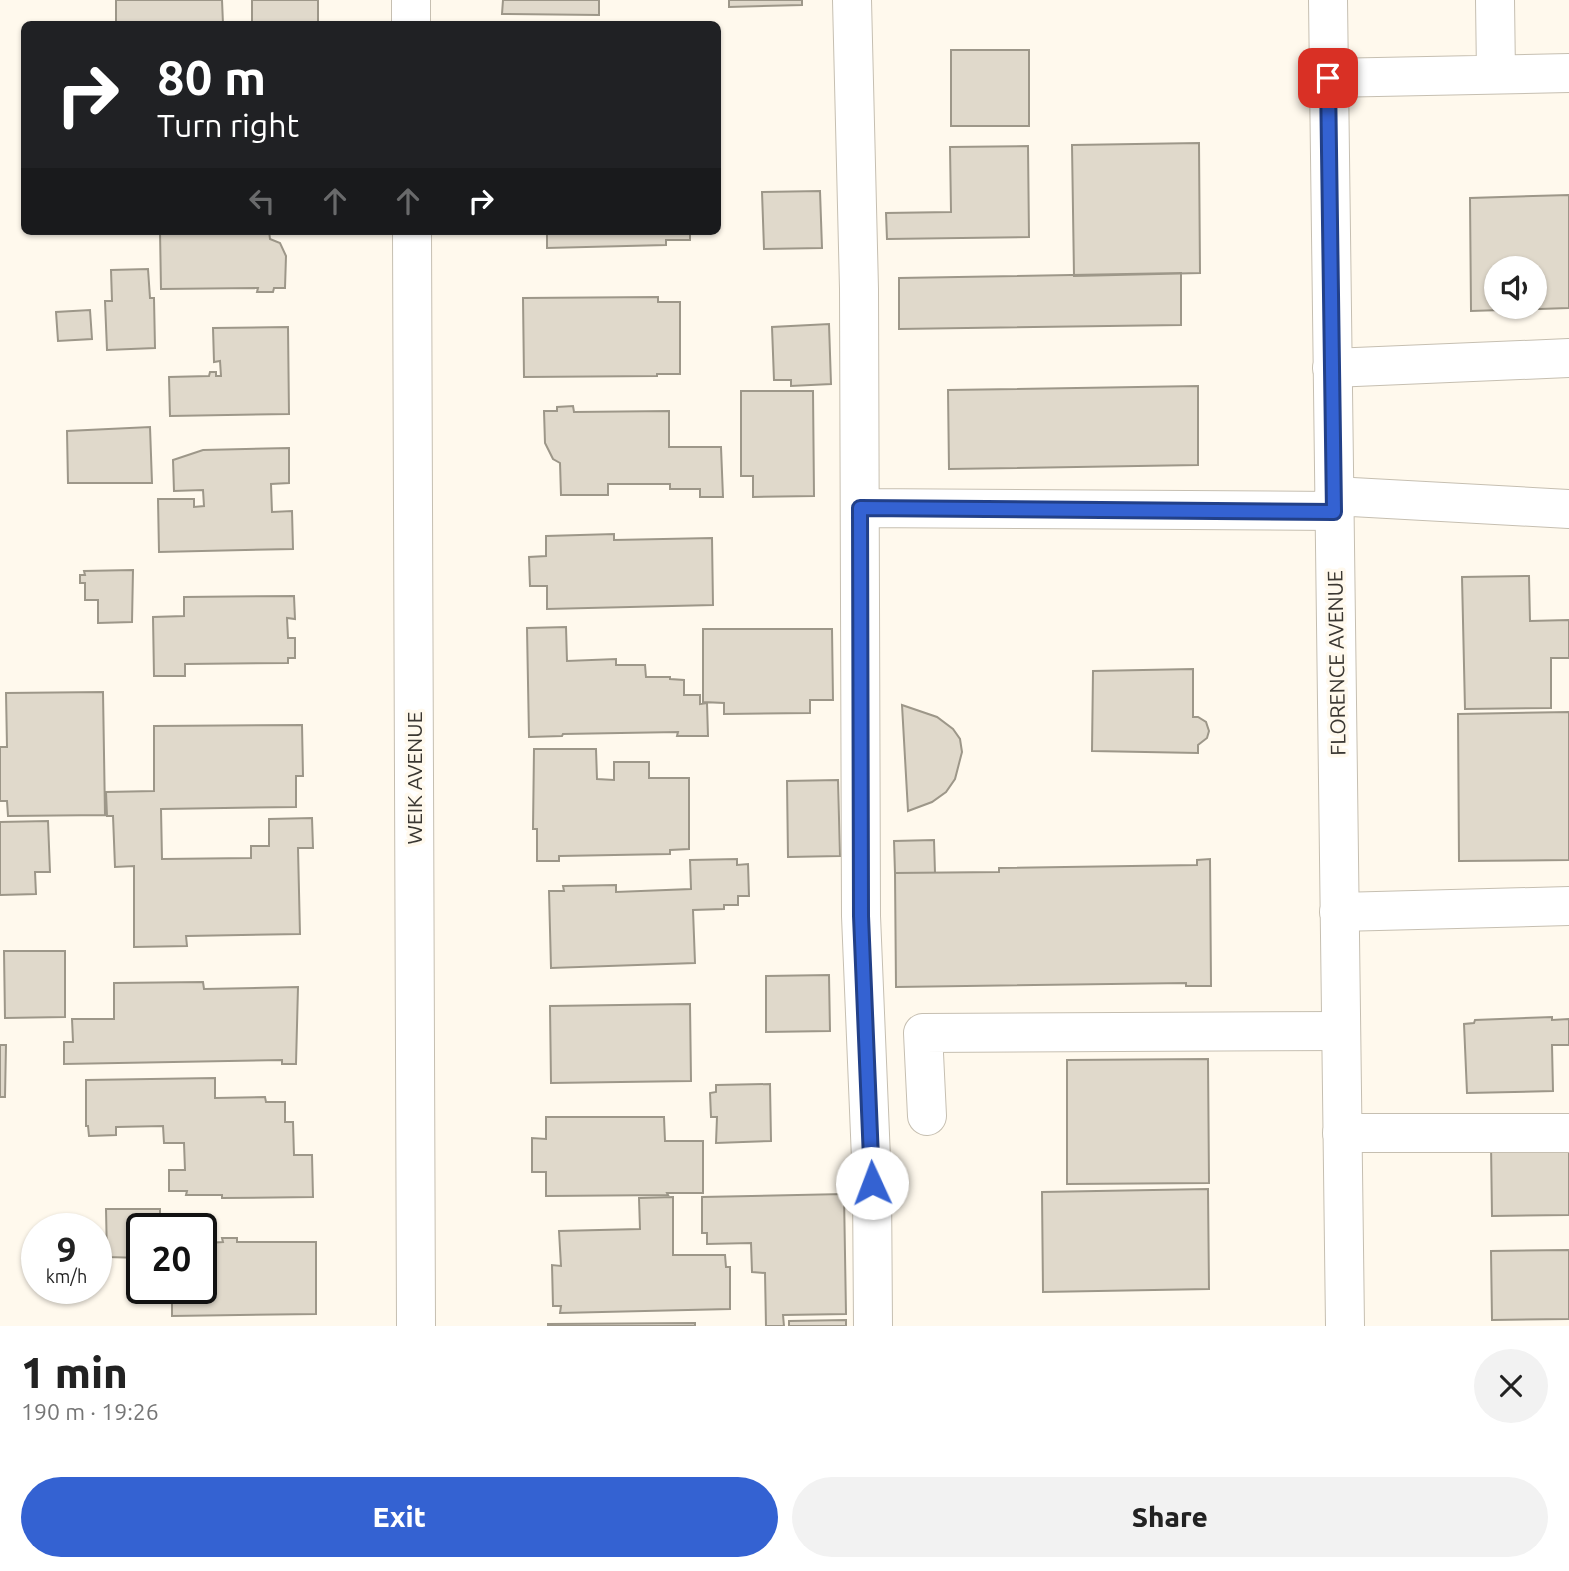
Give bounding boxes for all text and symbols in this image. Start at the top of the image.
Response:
pin [1298,48,1358,108]
icon: right [42,49,133,140]
text: 80 m [157,49,266,104]
icon: arrive [1309,59,1347,97]
text: Turn right [157,107,299,143]
icon: left [243,182,281,220]
icon: ahead [316,182,354,220]
icon: ahead [389,182,427,220]
icon: right [462,182,500,220]
map controls [1484,256,1547,319]
button: sound [1484,256,1547,319]
street label: FLORENCE AVENUE [1322,570,1350,756]
street label: WEIK AVENUE [402,712,426,844]
position arrow [835,1146,909,1220]
speed limit sign: 20 [126,1213,217,1304]
text: 9 [57,1229,76,1269]
text: km/h [46,1266,87,1286]
text: 1 min [21,1349,128,1396]
button: close [1474,1349,1548,1423]
text: 190 m · 19:26 [21,1399,159,1424]
button: Exit [21,1477,778,1557]
button: Share [792,1477,1548,1557]

